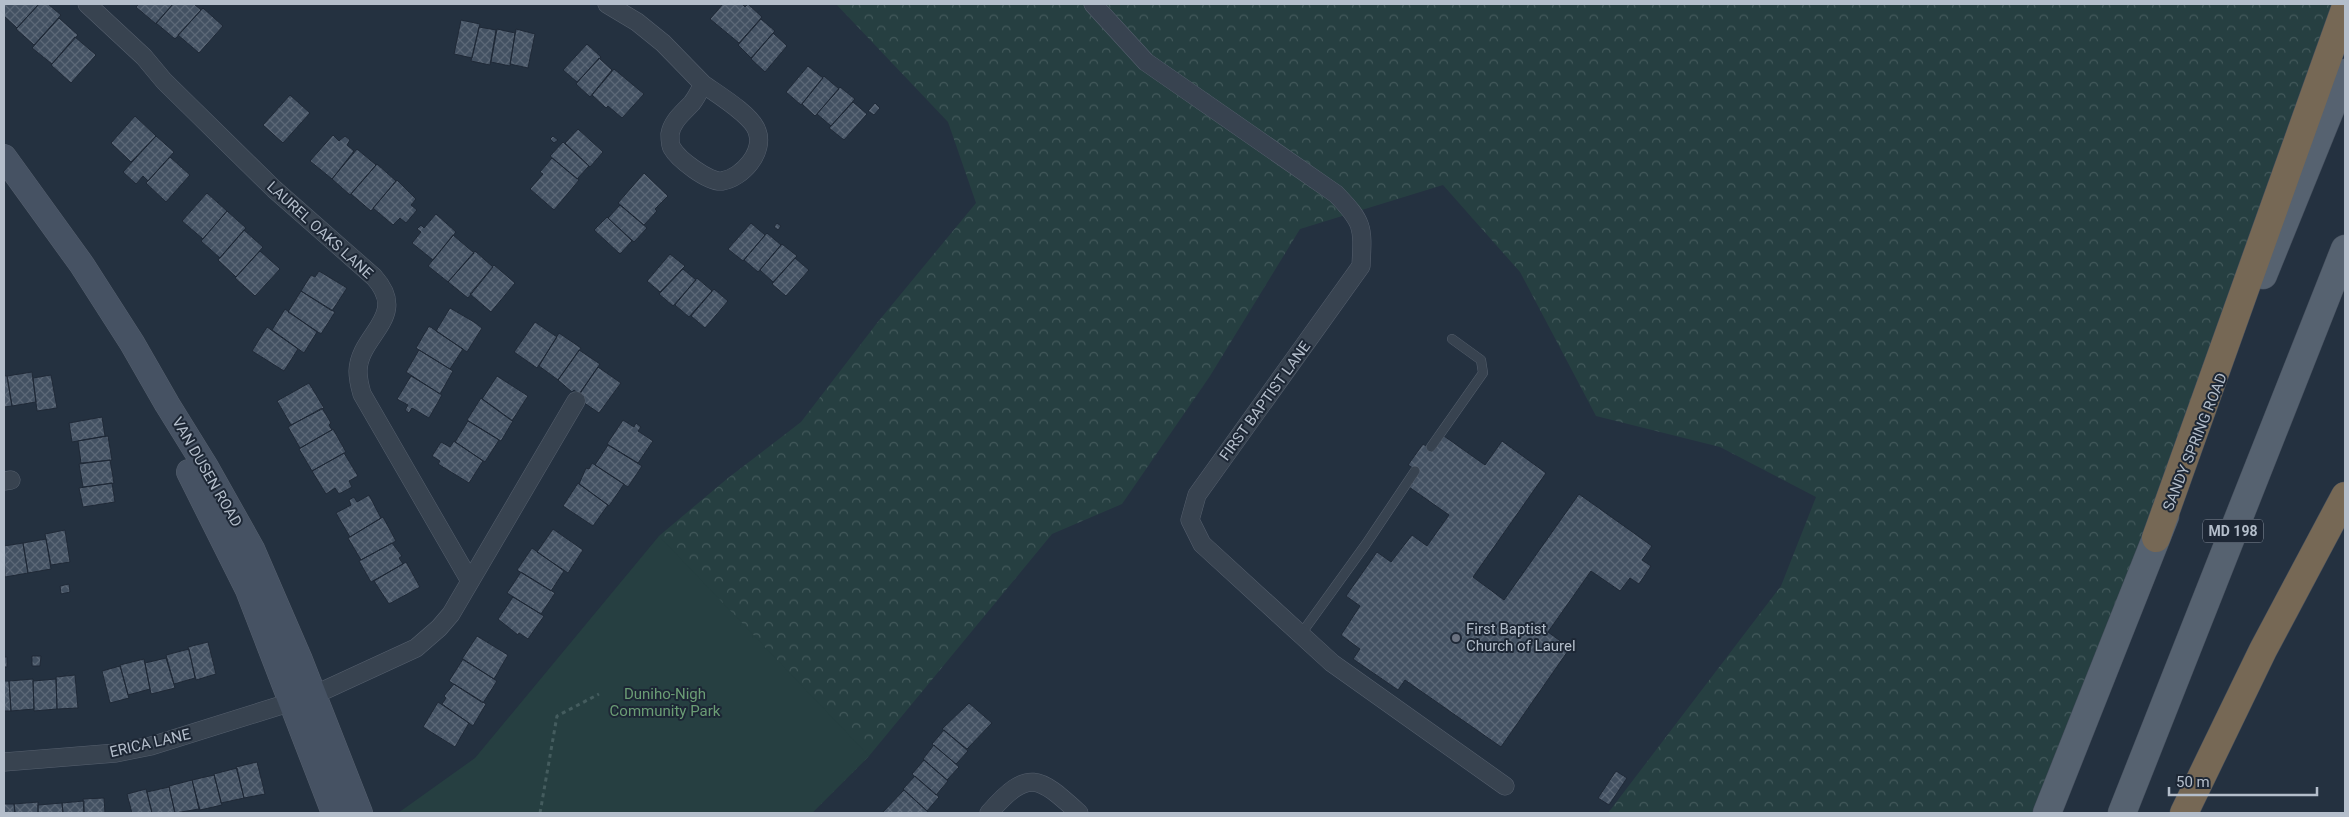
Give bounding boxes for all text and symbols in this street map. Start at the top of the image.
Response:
street label: LAUREL OAKS LANE [263,178,377,283]
street label: FIRST BAPTIST LANE [1216,337,1315,464]
street label: SANDY SPRING ROAD [2159,370,2231,514]
street label: VAN DUSEN ROAD [168,414,246,530]
road number: MD 198 [2203,520,2263,542]
place label: First Baptist Church of Laurel [1466,620,1576,655]
marker: First Baptist Church of Laurel [1450,632,1462,644]
park label: Duniho-Nigh Community Park [610,685,721,720]
street label: ERICA LANE [108,725,193,761]
scale bar [2169,764,2316,796]
text: 50 m [2176,773,2210,791]

